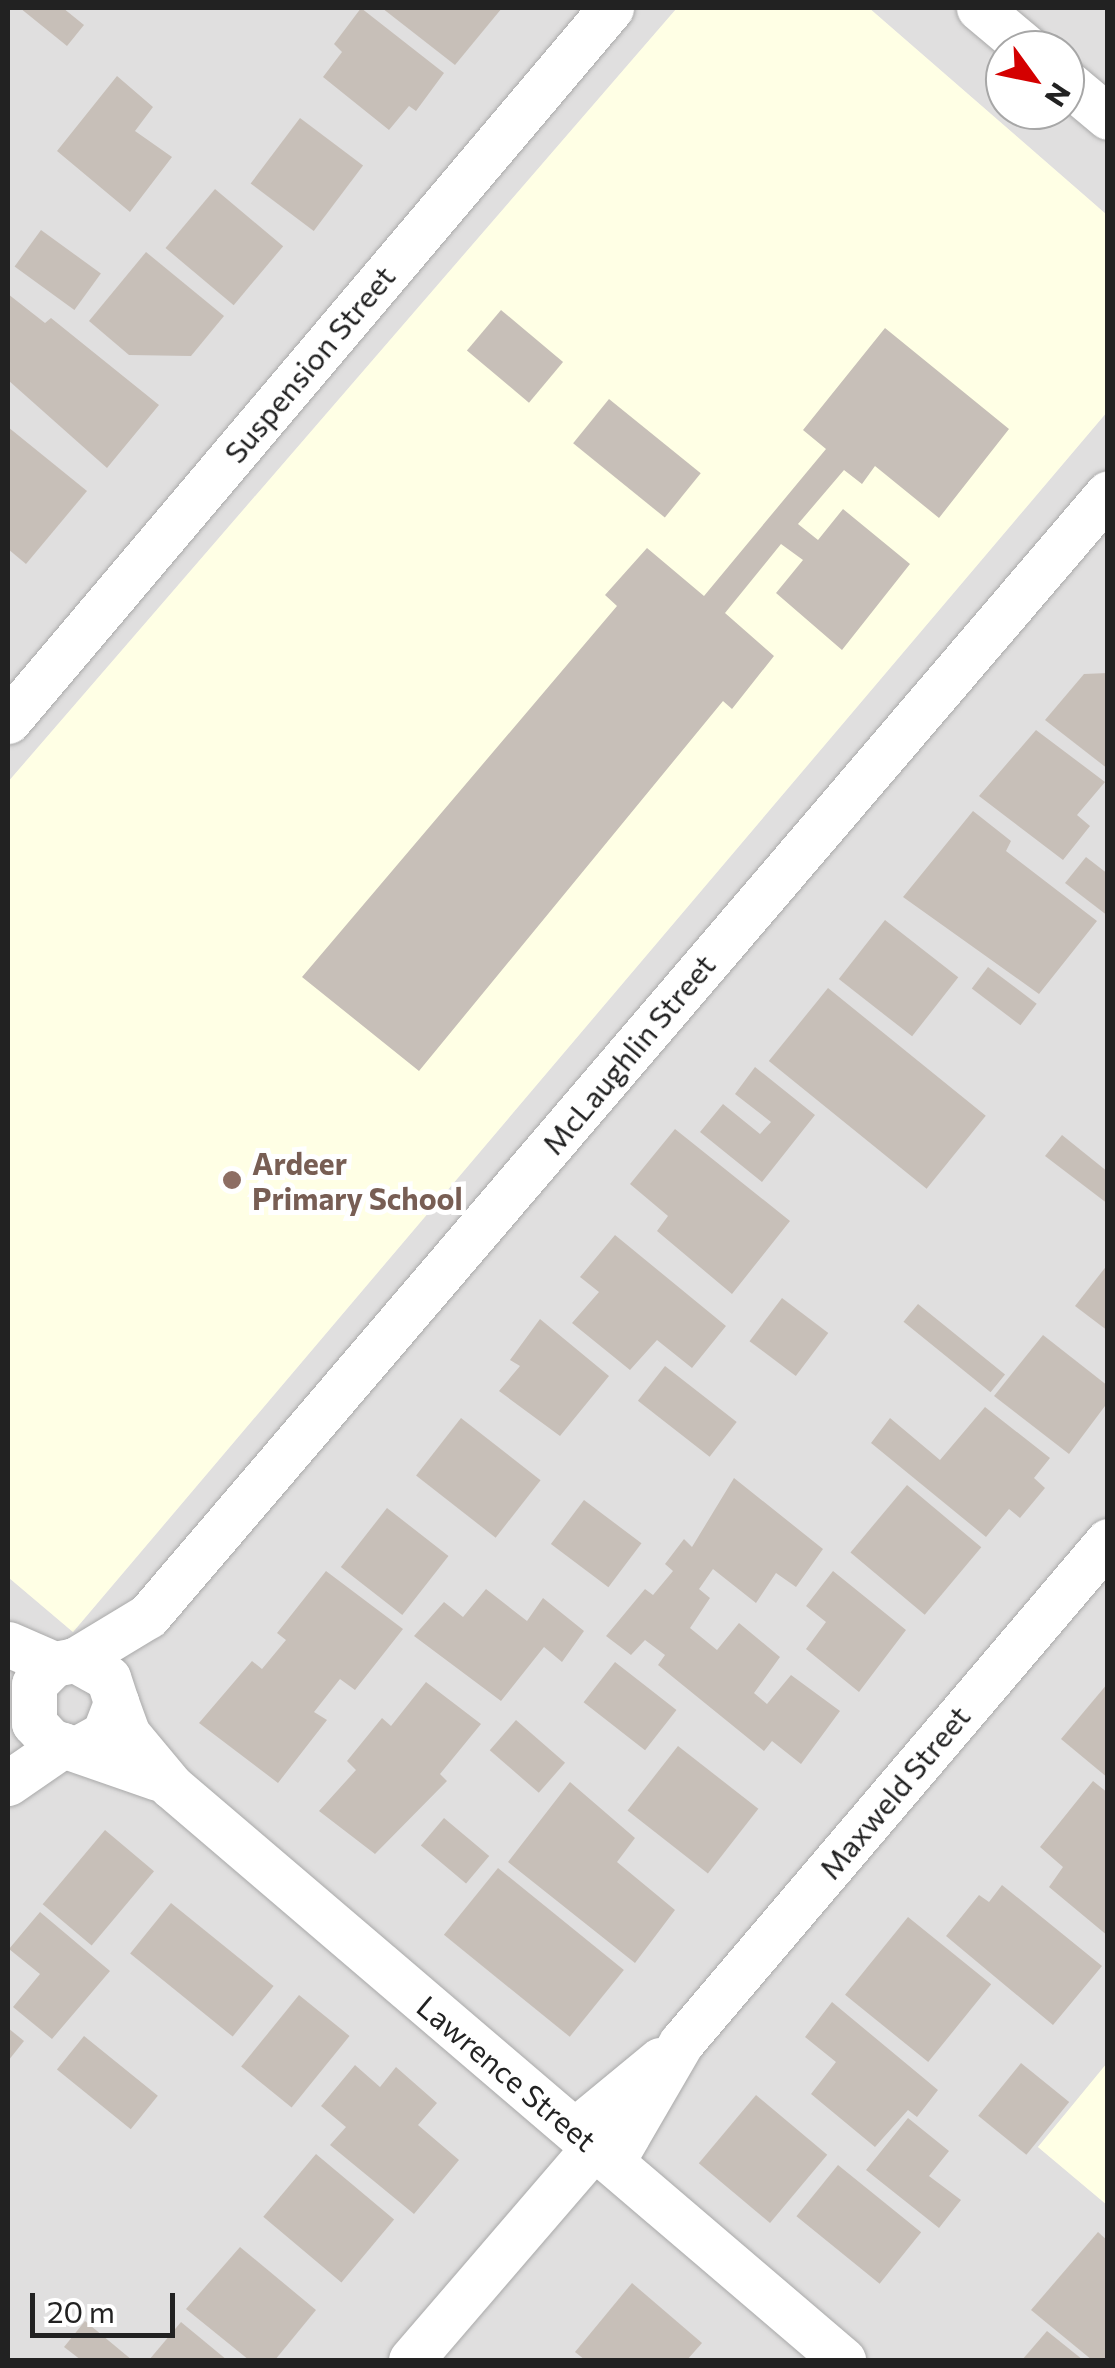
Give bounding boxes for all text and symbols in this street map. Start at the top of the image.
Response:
north arrow [985,30,1085,130]
text: N [1039,77,1078,113]
street label: Suspension Street [216,258,402,470]
street label: McLaughlin Street [534,947,722,1161]
place label: Ardeer Primary School [252,1145,463,1216]
marker: Ardeer Primary School [221,1169,243,1191]
street label: Maxweld Street [811,1698,977,1886]
street label: Lawrence Street [410,1988,604,2158]
scale bar [35,2273,180,2335]
text: 20 m [47,2292,115,2329]

